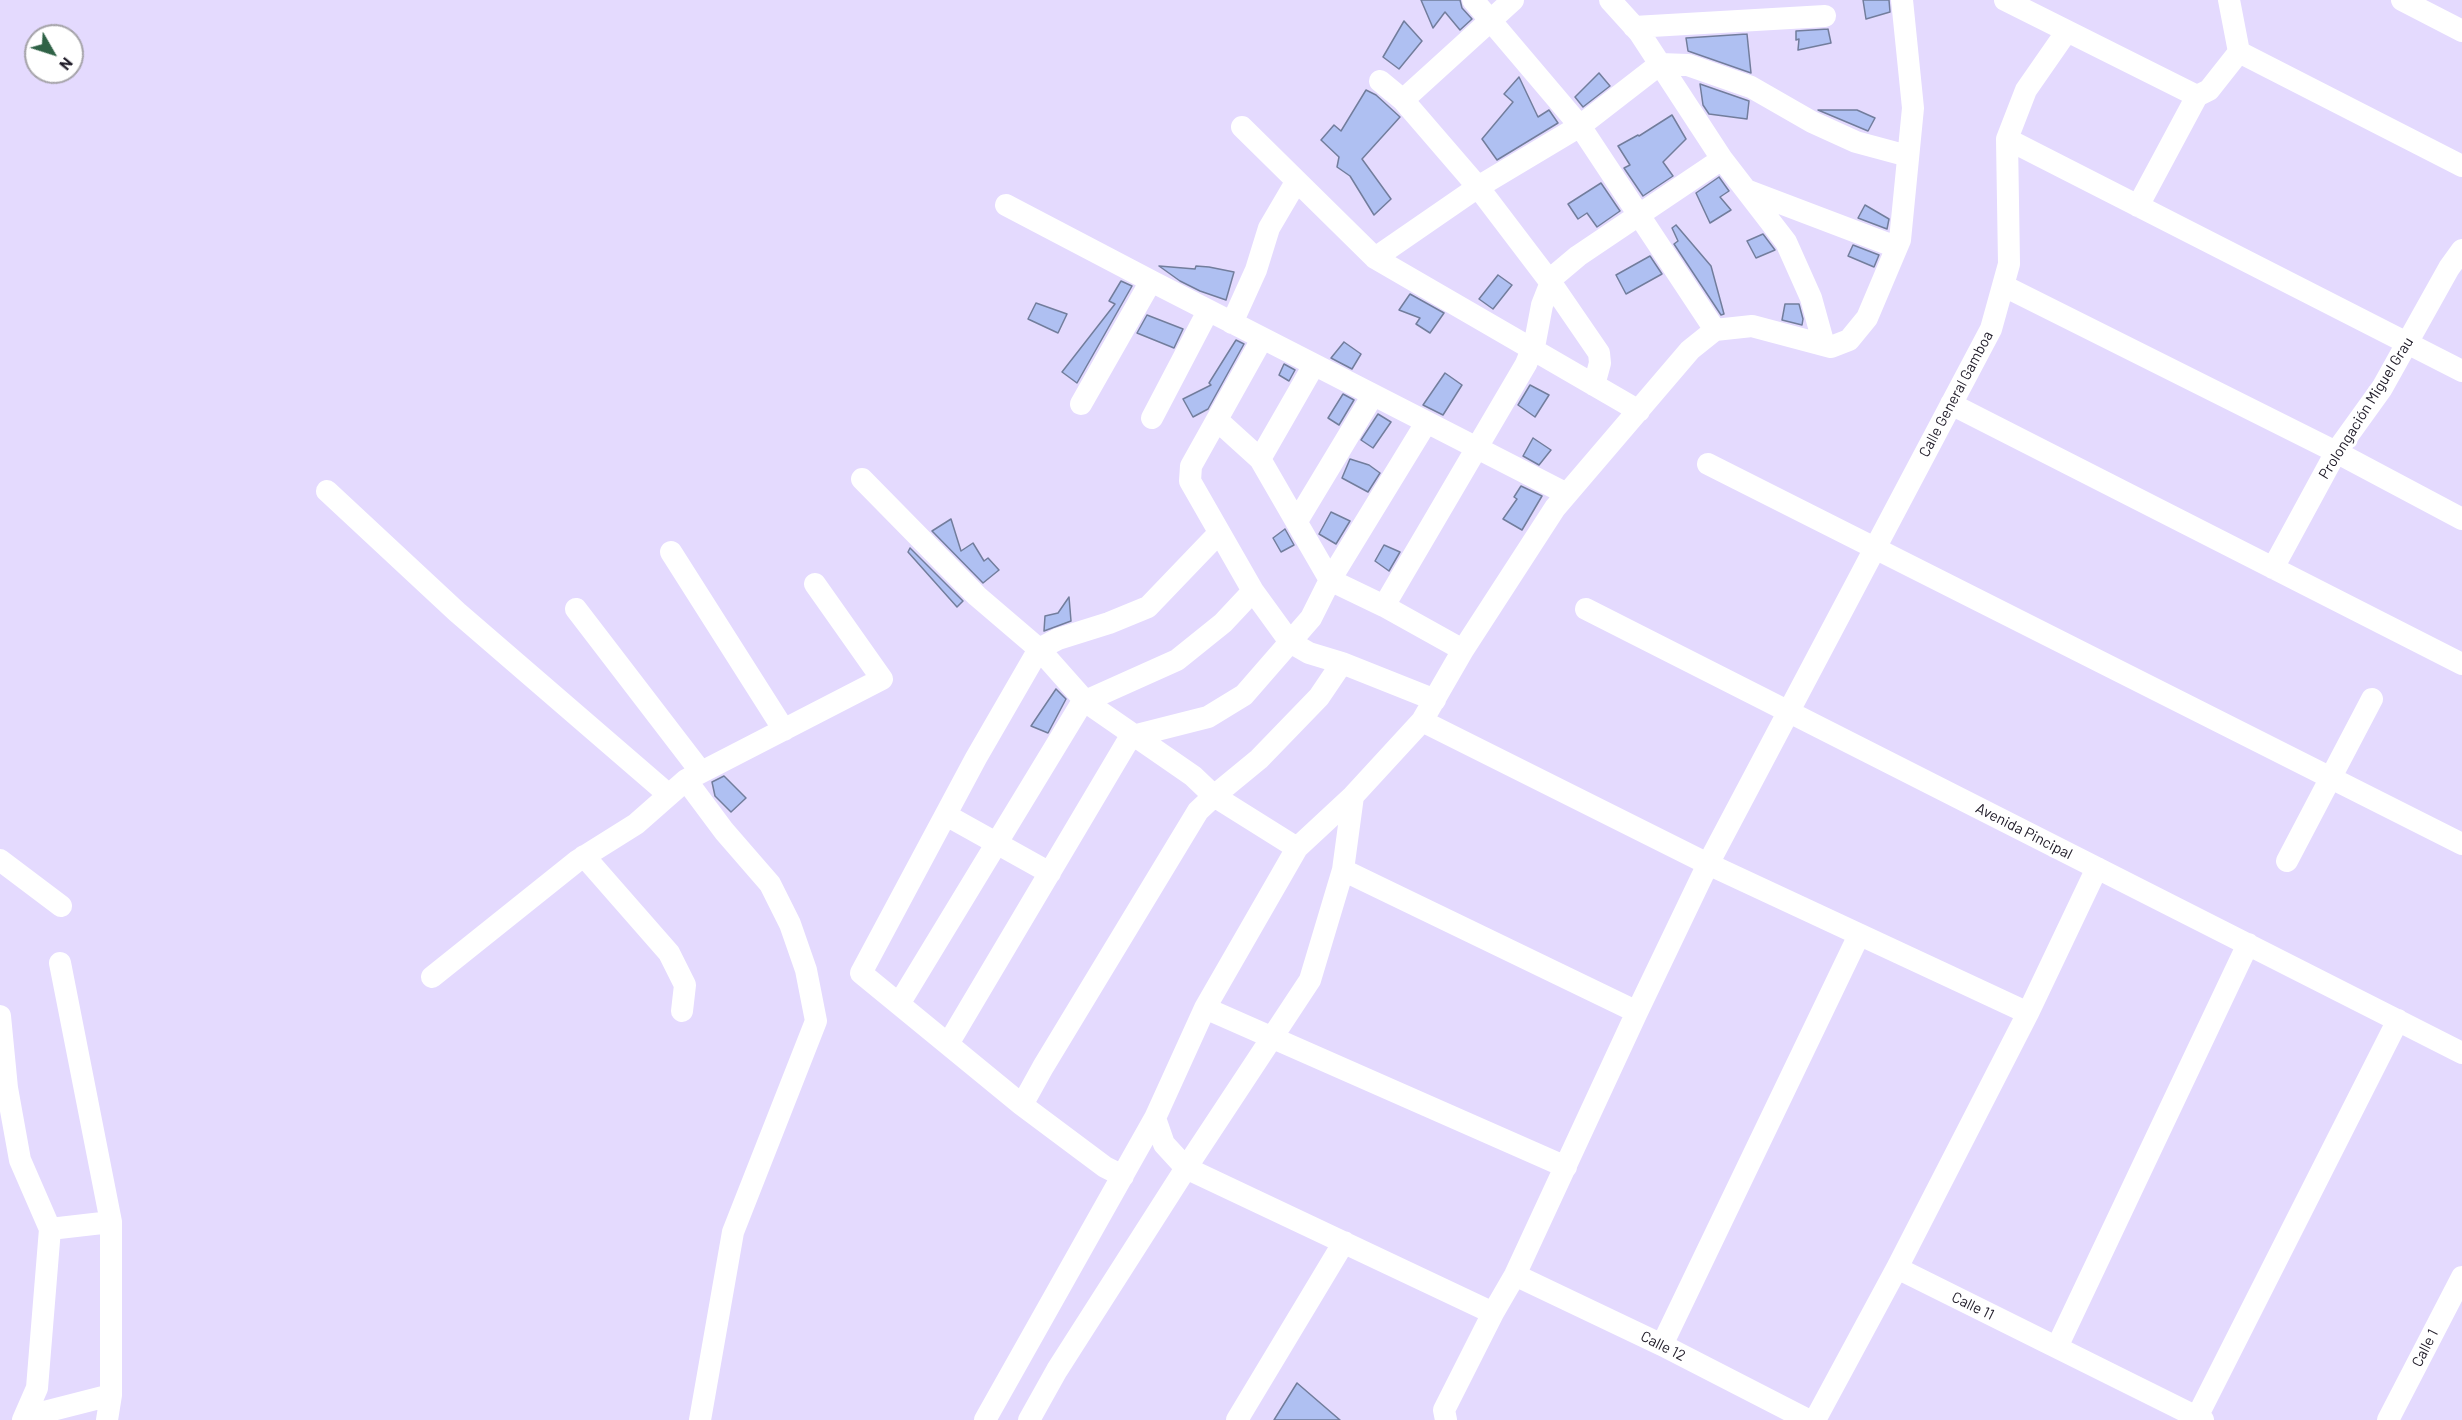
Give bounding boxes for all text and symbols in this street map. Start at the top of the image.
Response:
north arrow [24,24,84,84]
text: N [56,54,78,74]
street label: Calle General Gamboa [1915,328,1997,460]
street label: Prolongación Miguel Grau [2315,334,2417,482]
street label: Avenida Pincipal [1973,799,2075,863]
street label: Calle 11 [1949,1288,1997,1324]
street label: Calle 1 [2408,1326,2442,1370]
street label: Calle 12 [1638,1327,1688,1365]

